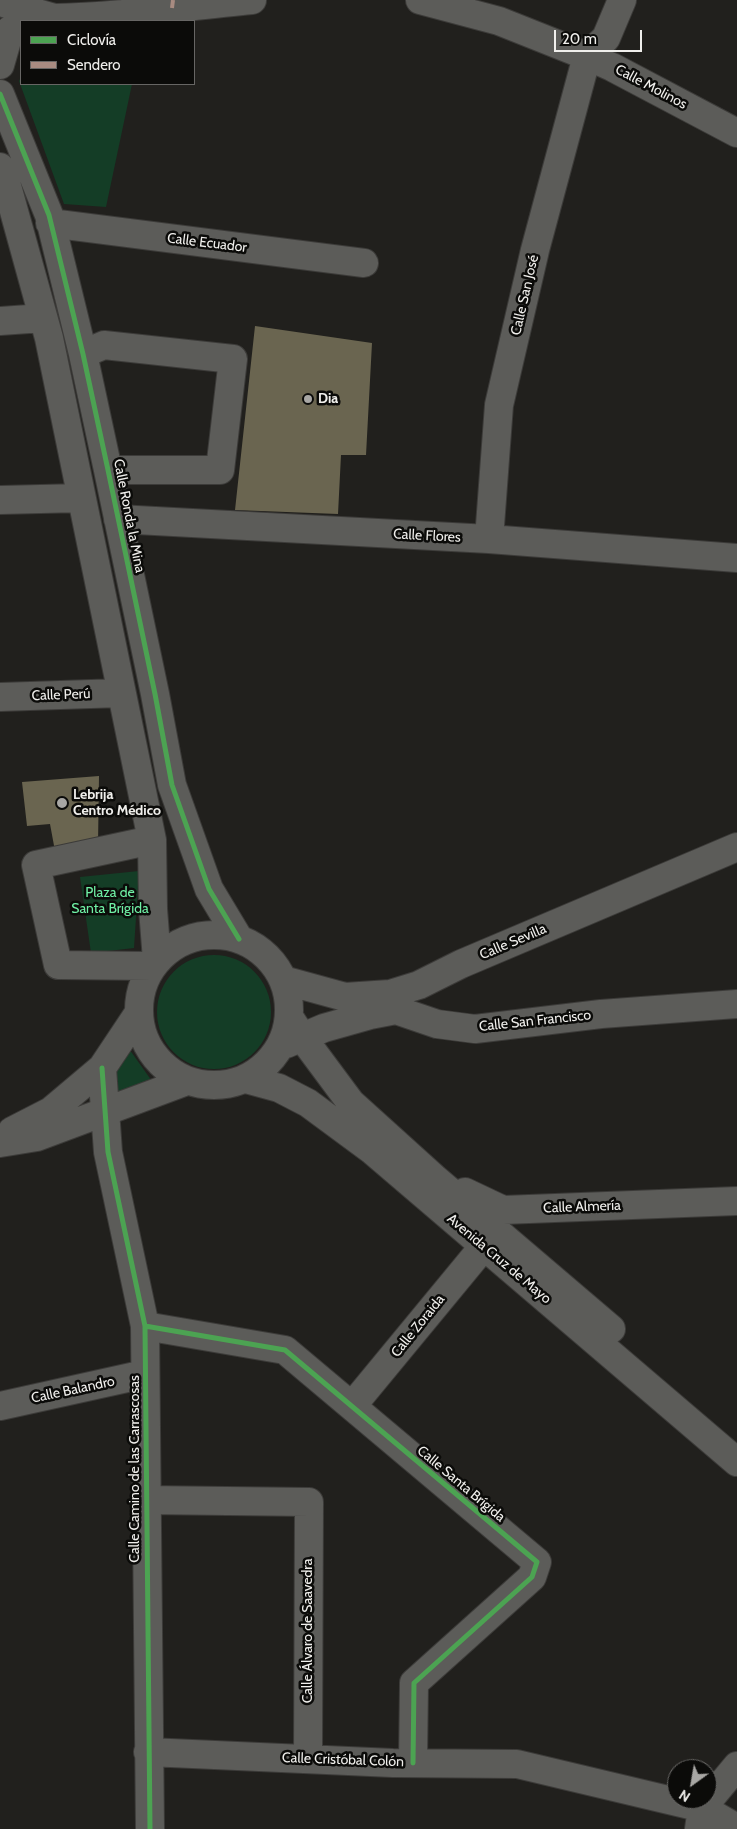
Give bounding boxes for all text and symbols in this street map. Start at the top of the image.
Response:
legend [20,20,195,85]
scale bar [557,20,644,52]
text: 20 m [562,30,597,48]
text: Ciclovía [67,31,116,49]
text: Sendero [67,56,121,74]
street label: Calle Molinos [612,61,690,113]
street label: Calle Ecuador [166,230,248,256]
street label: Calle San José [508,253,542,337]
place label: Dia [318,391,338,407]
marker: Dia [302,393,314,405]
street label: Calle Ronda la Mina [110,458,148,574]
street label: Calle Flores [393,526,461,546]
street label: Calle Perú [31,686,91,704]
place label: Lebrija Centro Médico [73,787,161,820]
marker: Lebrija Centro Médico [55,796,69,810]
park label: Plaza de Santa Brígida [71,885,149,918]
street label: Calle Sevilla [477,920,549,964]
street label: Calle San Francisco [478,1007,592,1035]
street label: Calle Almería [543,1197,621,1217]
street label: Avenida Cruz de Mayo [443,1210,555,1308]
street label: Calle Zoraida [388,1291,448,1361]
street label: Calle Balandro [30,1373,116,1407]
street label: Calle Camino de las Carrascosas [127,1375,143,1563]
street label: Calle Santa Brígida [414,1442,508,1526]
street label: Calle Álvaro de Saavedra [300,1559,316,1703]
street label: Calle Cristóbal Colón [282,1749,404,1771]
north arrow [667,1759,717,1809]
text: N [676,1786,694,1806]

